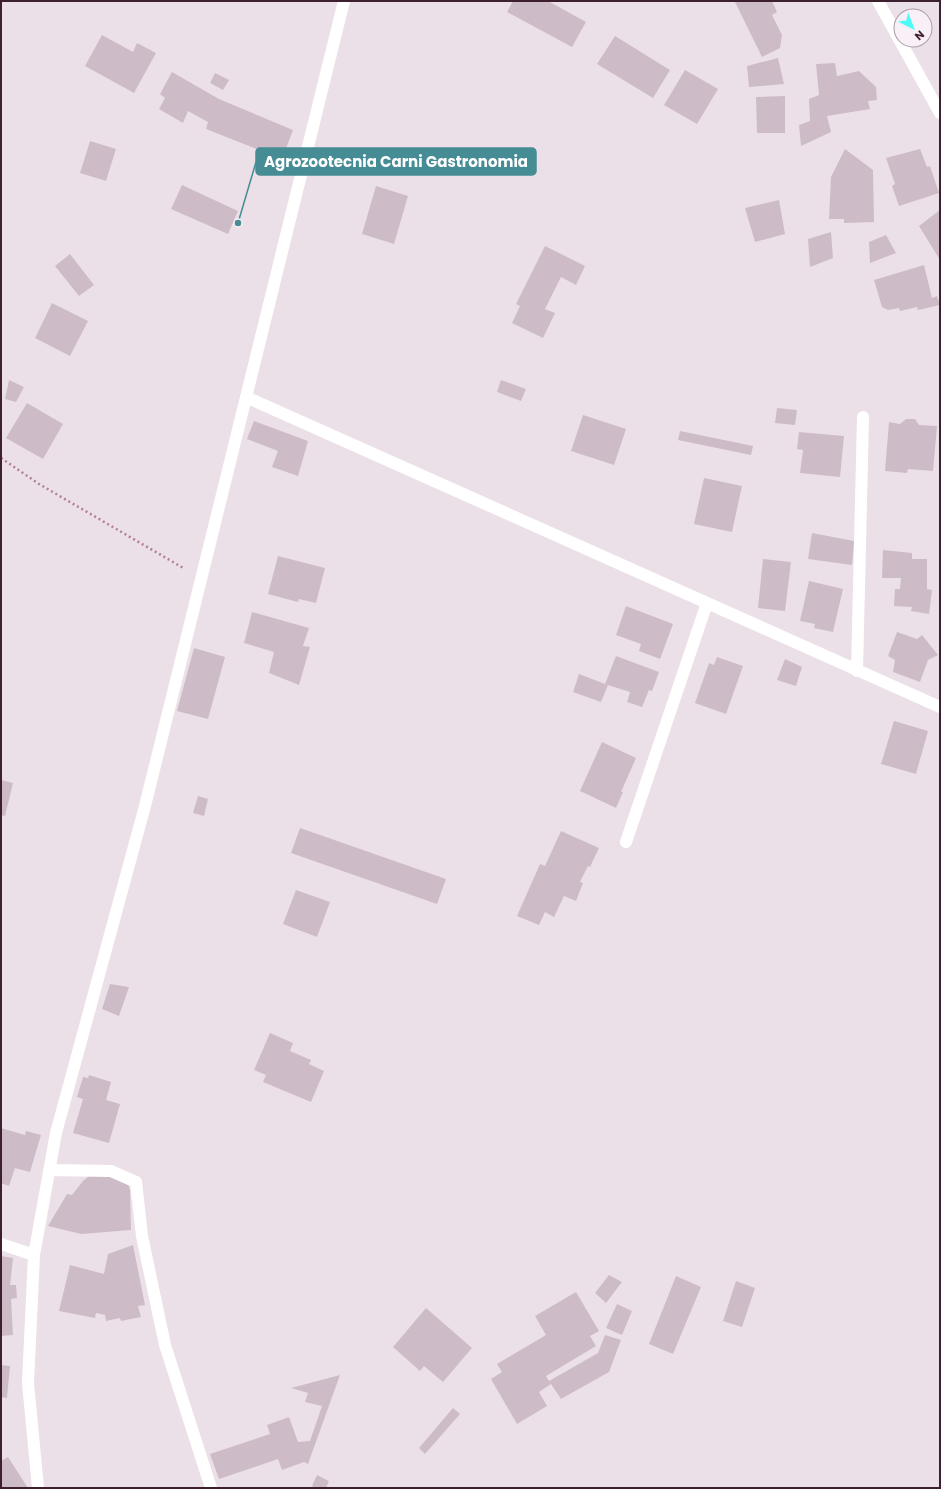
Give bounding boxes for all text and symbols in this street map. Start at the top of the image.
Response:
north arrow [893,8,933,48]
text: N [911,27,928,44]
callout: Agrozootecnia Carni Gastronomia [256,148,536,175]
text: Agrozootecnia Carni Gastronomia [264,151,528,172]

